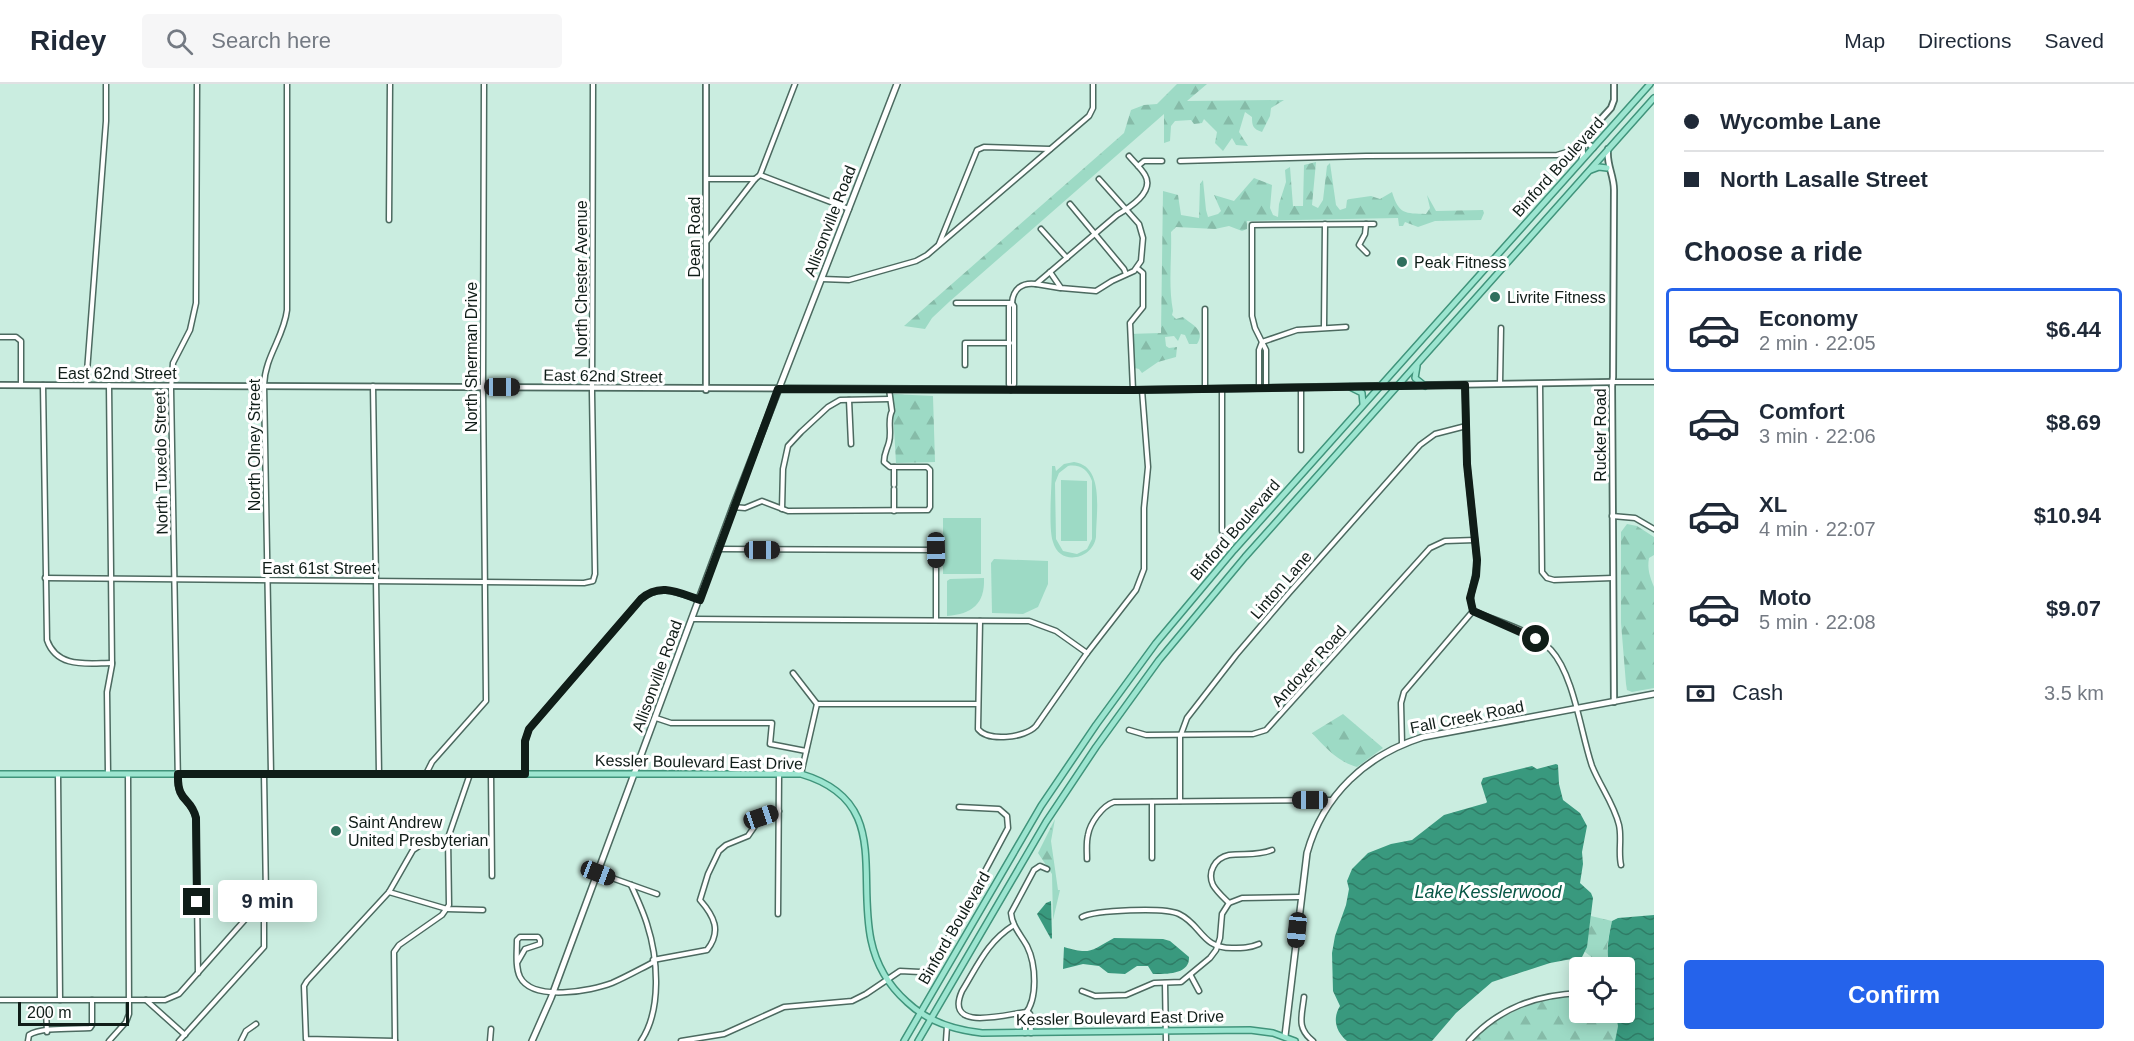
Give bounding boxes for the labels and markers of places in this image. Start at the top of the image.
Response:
place label: Peak Fitness [1414,254,1506,271]
marker: Peak Fitness [1395,255,1409,269]
place label: Livrite Fitness [1507,289,1606,306]
marker: Livrite Fitness [1488,290,1502,304]
place label: Saint Andrew United Presbyterian [348,814,489,849]
marker: Saint Andrew United Presbyterian [329,824,343,838]

